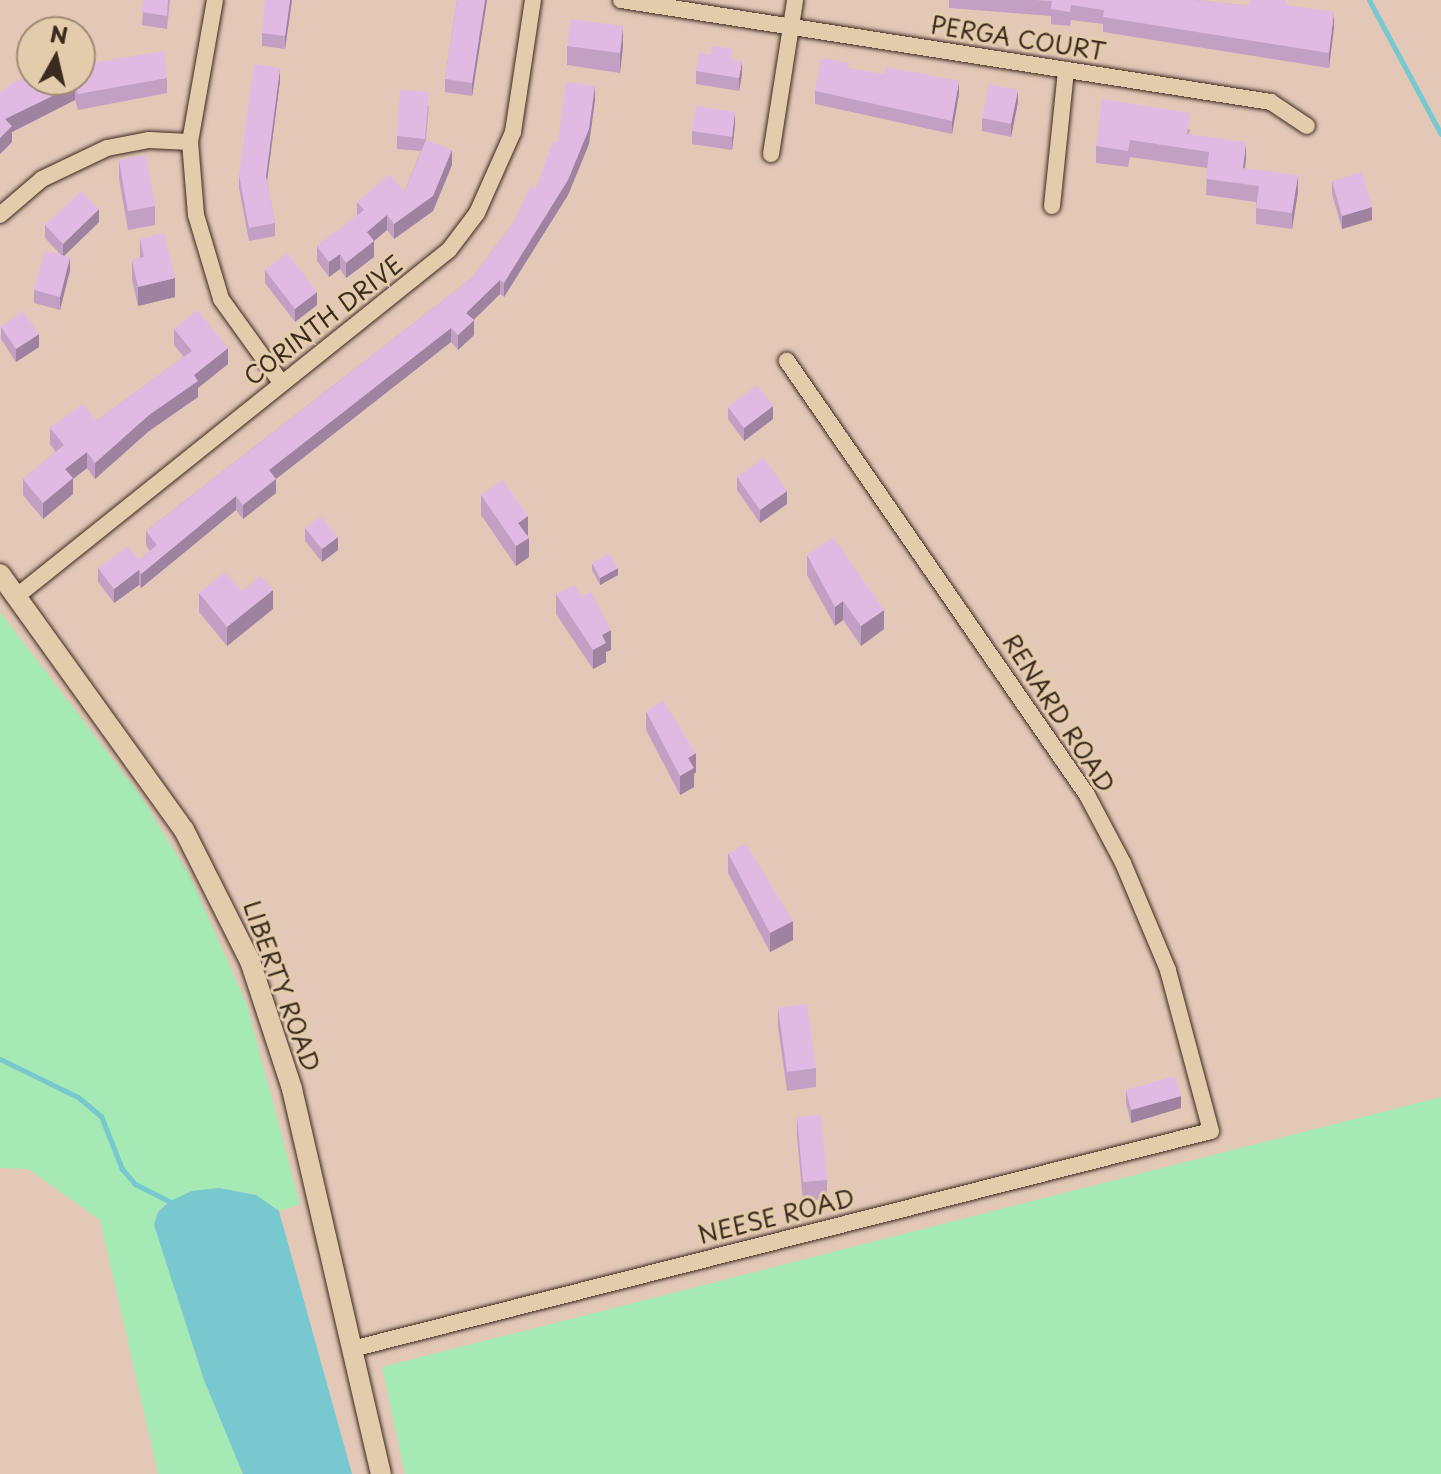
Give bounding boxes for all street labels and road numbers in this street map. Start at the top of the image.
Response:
street label: PERGA COURT [927,10,1109,66]
street label: CORINTH DRIVE [238,249,408,391]
street label: RENARD ROAD [996,627,1122,799]
street label: LIBERTY ROAD [238,896,326,1076]
street label: NEESE ROAD [694,1183,858,1249]

